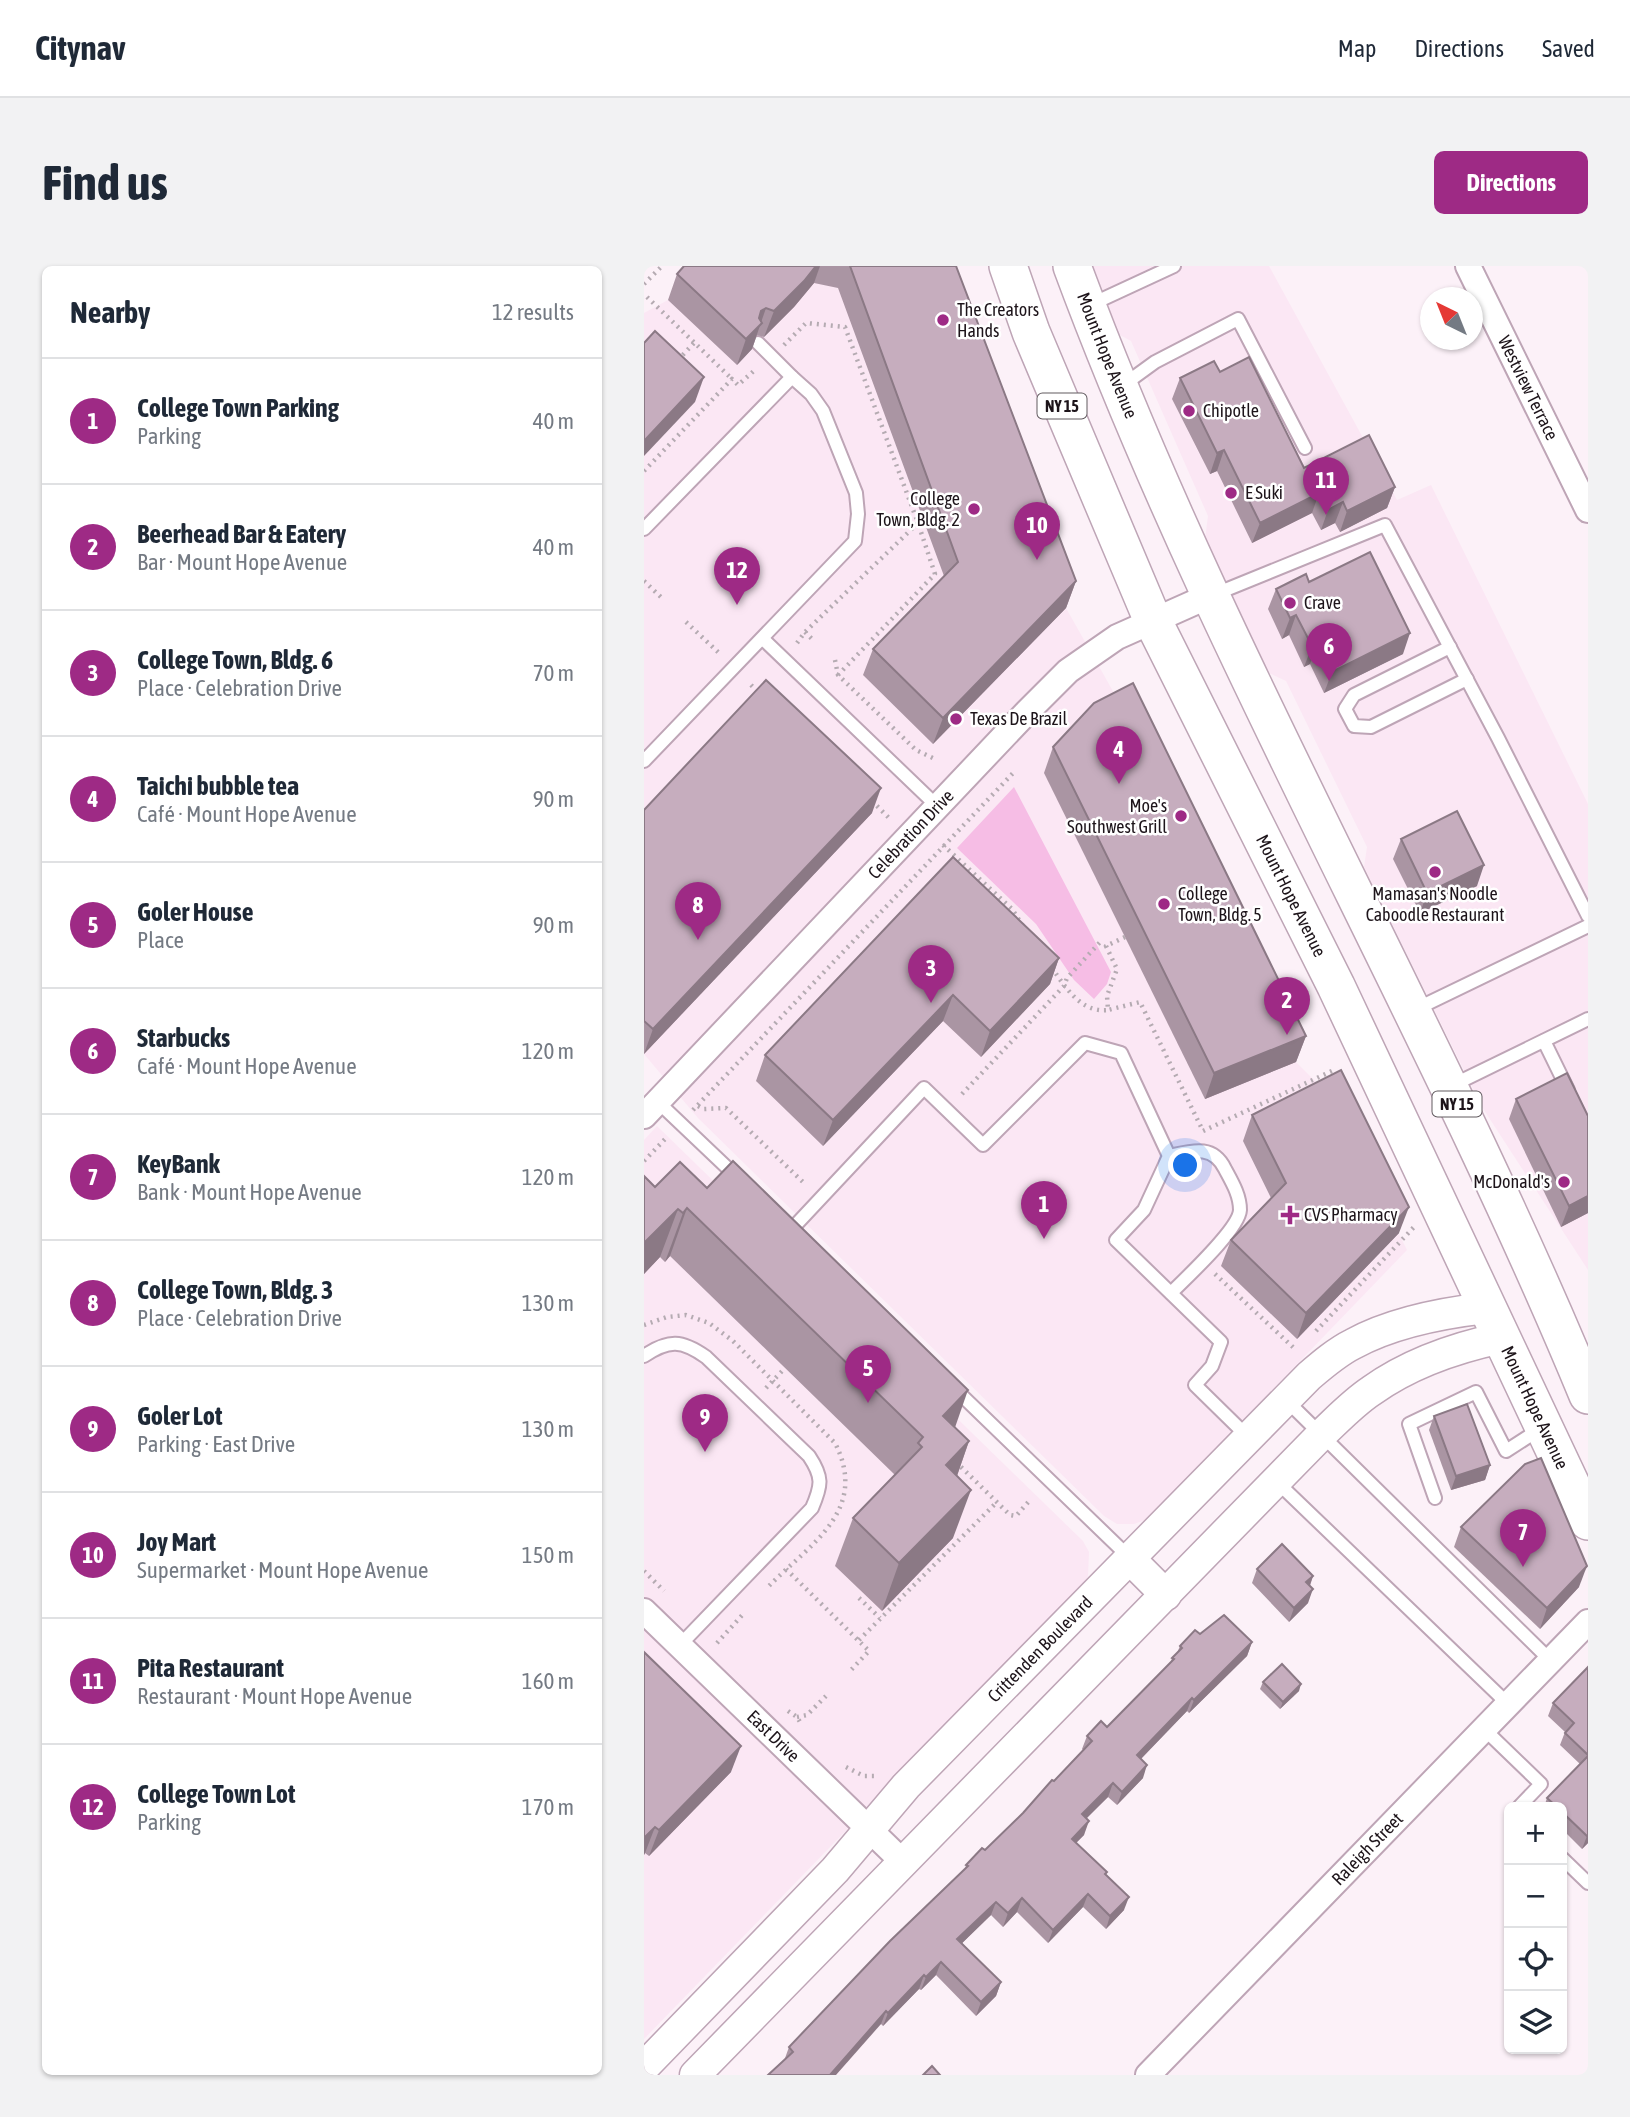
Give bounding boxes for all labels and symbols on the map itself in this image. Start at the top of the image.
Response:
north arrow [1420,287,1483,350]
street label: Mount Hope Avenue [1073,289,1142,421]
place label: The Creators Hands [957,299,1039,341]
marker: The Creators Hands [935,312,951,328]
street label: Westview Terrace [1494,332,1563,443]
road number: NY 15 [1038,394,1086,418]
place label: Chipotle [1203,400,1259,421]
marker: Chipotle [1181,403,1197,419]
pin: 11 [1303,457,1349,515]
place label: E Suki [1245,482,1283,503]
marker: E Suki [1223,485,1239,501]
place label: College Town, Bldg. 2 [876,488,960,530]
marker: College Town, Bldg. 2 [966,501,982,517]
pin: 10 [1014,502,1060,560]
pin: 12 [714,547,760,605]
place label: Crave [1304,592,1341,613]
marker: Crave [1282,595,1298,611]
pin: 6 [1306,623,1352,681]
place label: Texas De Brazil [970,708,1067,729]
marker: Texas De Brazil [948,711,964,727]
pin: 4 [1096,726,1142,784]
street label: Celebration Drive [863,785,958,883]
place label: Moe's Southwest Grill [1067,795,1167,837]
marker: Moe's Southwest Grill [1173,808,1189,824]
street label: Mount Hope Avenue [1252,831,1331,960]
marker: Mamasan's Noodle Caboodle Restaurant [1427,864,1443,880]
pin: 8 [675,882,721,940]
place label: College Town, Bldg. 5 [1178,883,1262,925]
place label: Mamasan's Noodle Caboodle Restaurant [1366,883,1504,925]
marker: College Town, Bldg. 5 [1156,896,1172,912]
pin: 3 [908,945,954,1003]
pin: 2 [1264,977,1310,1035]
road number: NY 15 [1432,1091,1482,1116]
your location [1168,1148,1202,1182]
place label: McDonald's [1473,1171,1550,1192]
marker: McDonald's [1556,1174,1572,1190]
pin: 1 [1021,1181,1067,1239]
place label: CVS Pharmacy [1304,1204,1398,1225]
marker: CVS Pharmacy [1282,1207,1298,1223]
street label: Mount Hope Avenue [1497,1343,1573,1472]
pin: 5 [845,1345,891,1403]
pin: 9 [682,1394,728,1452]
pin: 7 [1500,1509,1546,1567]
street label: Crittenden Boulevard [983,1592,1097,1706]
street label: East Drive [743,1706,804,1766]
street label: Raleigh Street [1327,1808,1407,1889]

